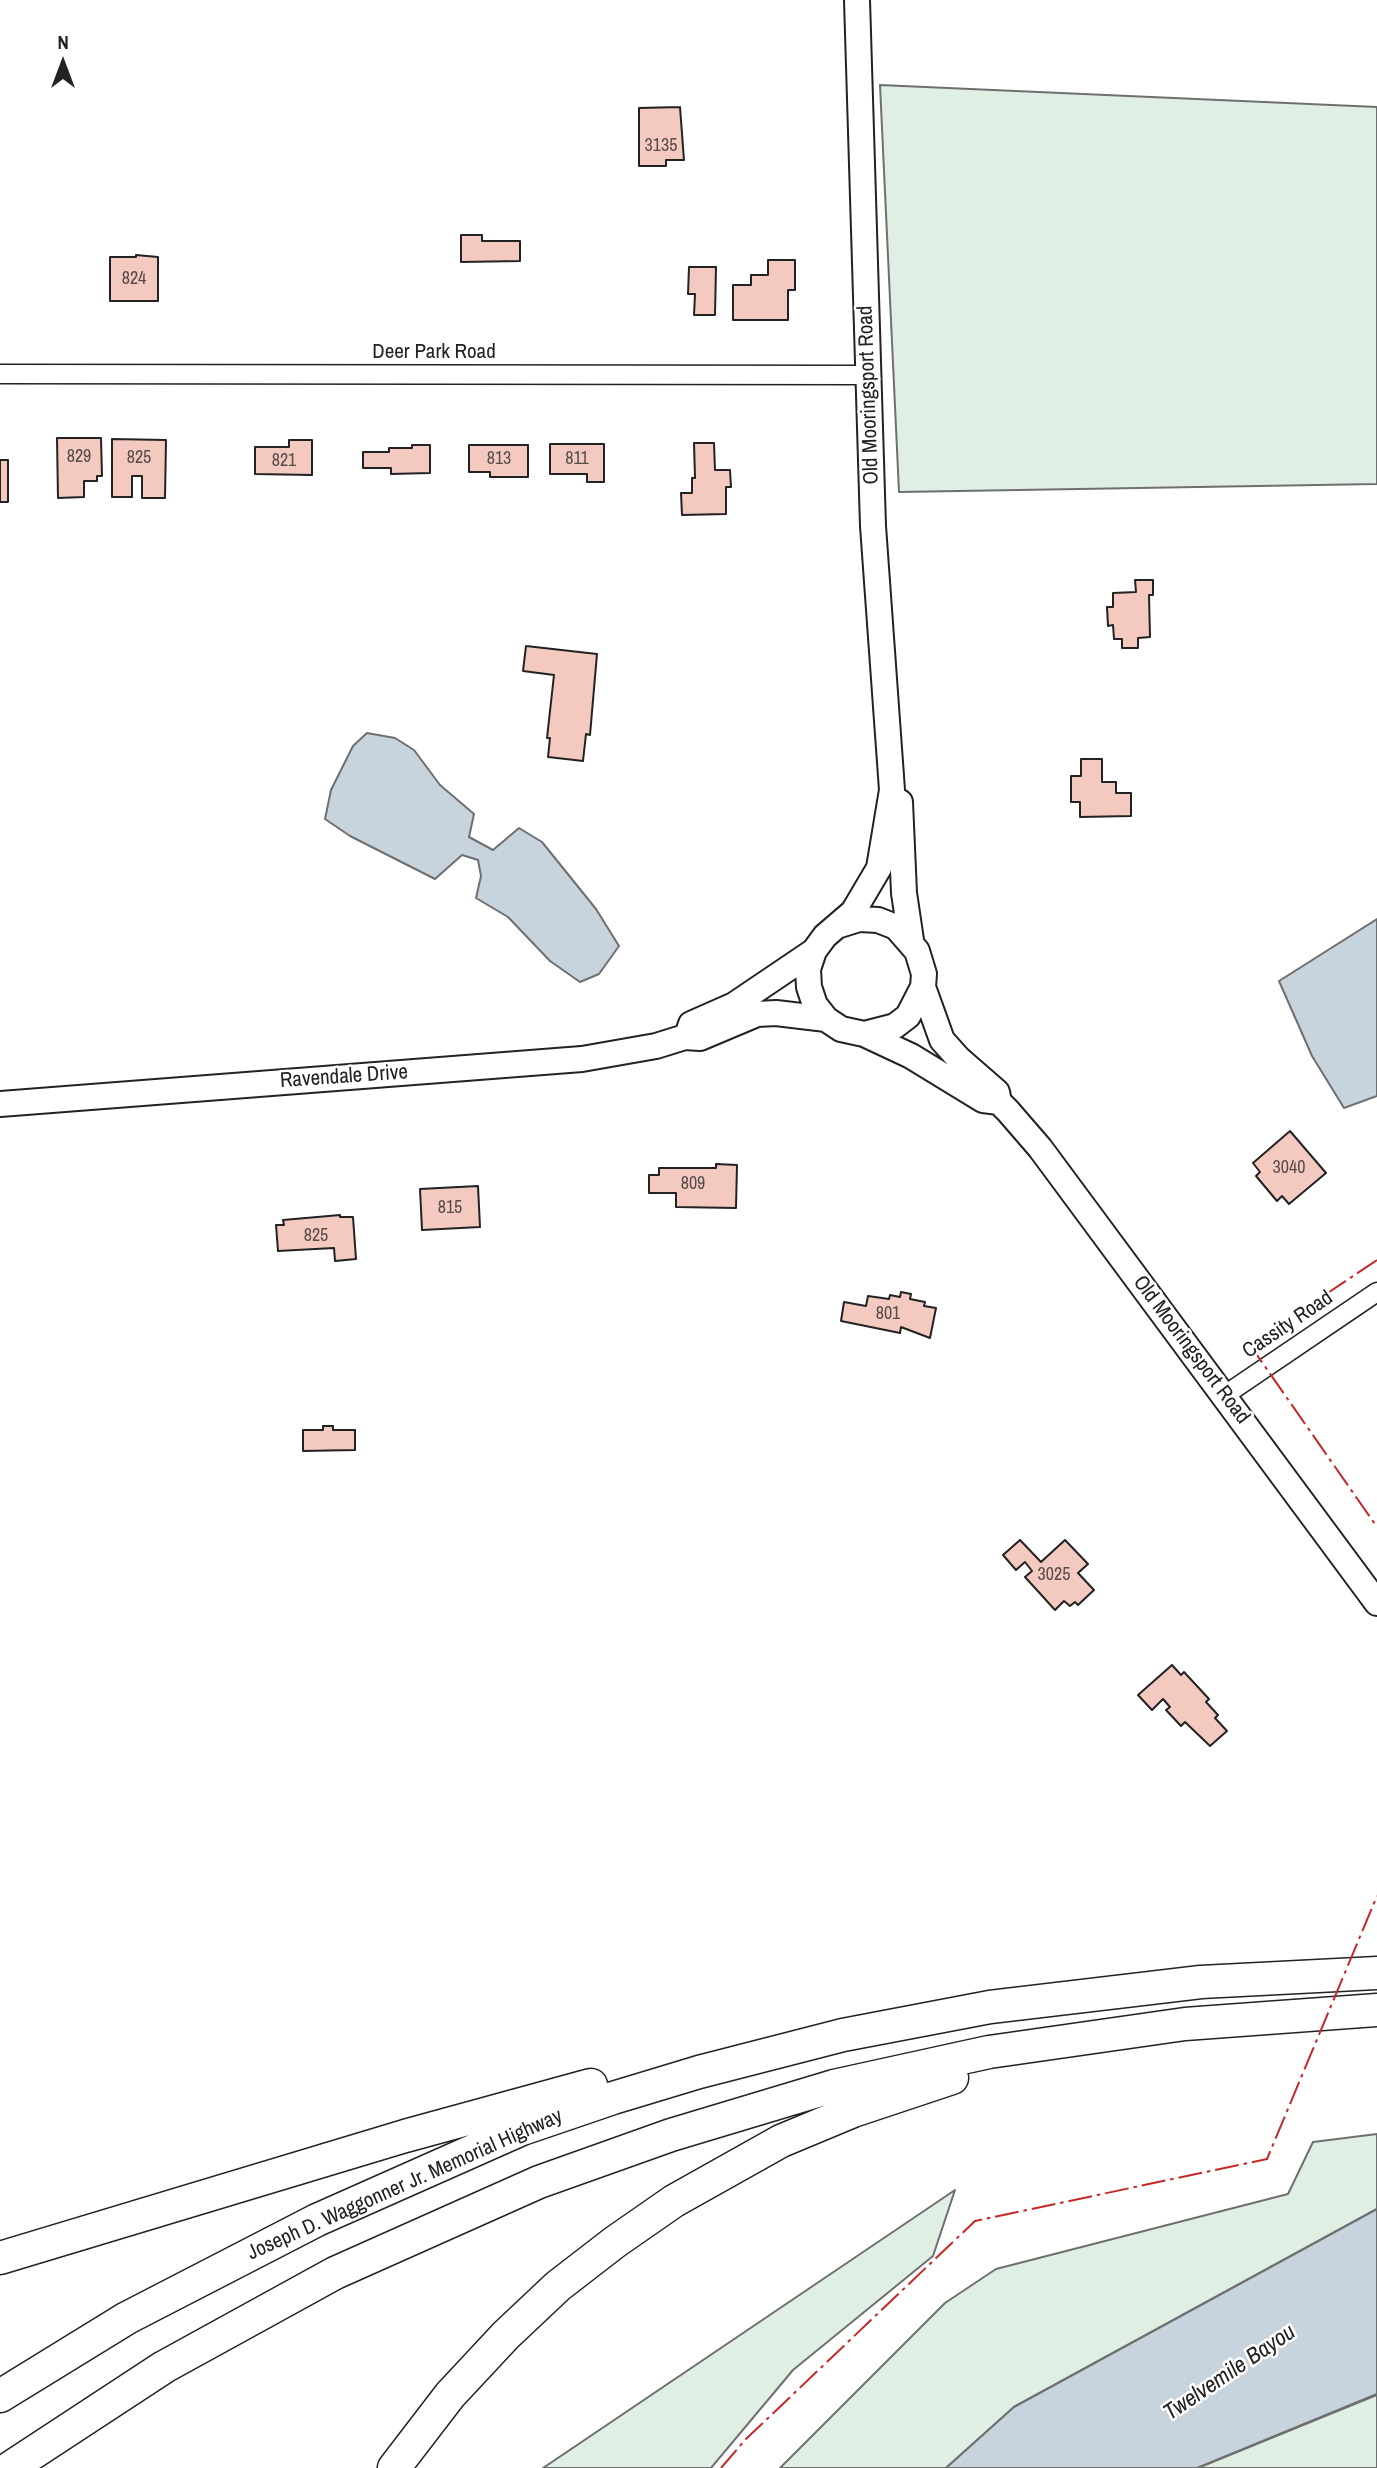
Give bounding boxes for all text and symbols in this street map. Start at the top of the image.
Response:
north arrow [28,28,98,98]
text: N [57,29,69,55]
house number: 3135 [645,135,677,157]
house number: 824 [122,268,146,290]
street label: Old Mooringsport Road [853,305,885,485]
street label: Deer Park Road [372,339,496,365]
house number: 829 [67,446,91,468]
house number: 825 [127,447,151,469]
house number: 813 [487,448,511,470]
house number: 811 [565,448,589,470]
house number: 821 [272,450,296,472]
street label: Ravendale Drive [279,1060,409,1094]
house number: 3040 [1273,1157,1305,1179]
house number: 809 [681,1173,705,1195]
house number: 815 [438,1197,462,1219]
house number: 825 [304,1225,328,1247]
street label: Old Mooringsport Road [1127,1271,1255,1429]
street label: Cassity Road [1238,1286,1338,1364]
house number: 801 [876,1303,900,1325]
house number: 3025 [1038,1564,1070,1586]
street label: Joseph D. Waggonner Jr. Memorial Highway [244,2104,566,2266]
water label: Twelvemile Bayou [1159,2319,1301,2427]

